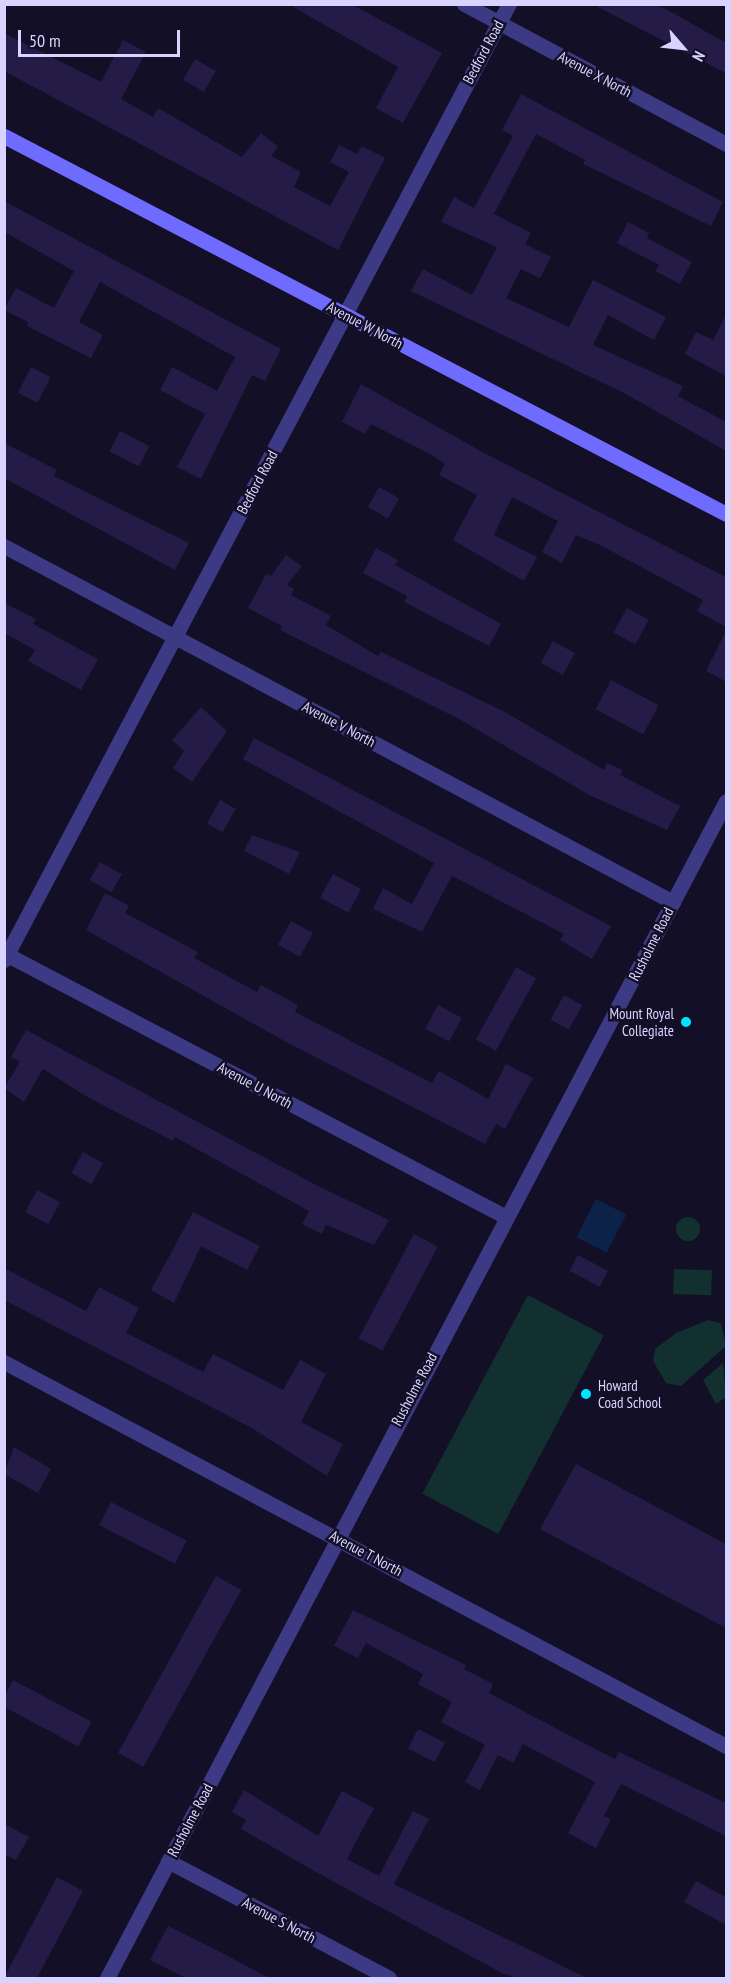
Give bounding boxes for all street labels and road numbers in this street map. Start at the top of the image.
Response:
street label: Bedford Road [459,17,507,87]
street label: Avenue X North [555,47,635,101]
street label: Avenue W North [324,297,406,353]
street label: Bedford Road [233,447,281,517]
street label: Avenue V North [299,697,379,751]
street label: Rusholme Road [625,904,677,984]
street label: Avenue U North [215,1058,295,1112]
street label: Rusholme Road [387,1349,441,1429]
street label: Avenue T North [326,1526,406,1580]
street label: Rusholme Road [163,1780,217,1860]
street label: Avenue S North [239,1893,319,1947]

